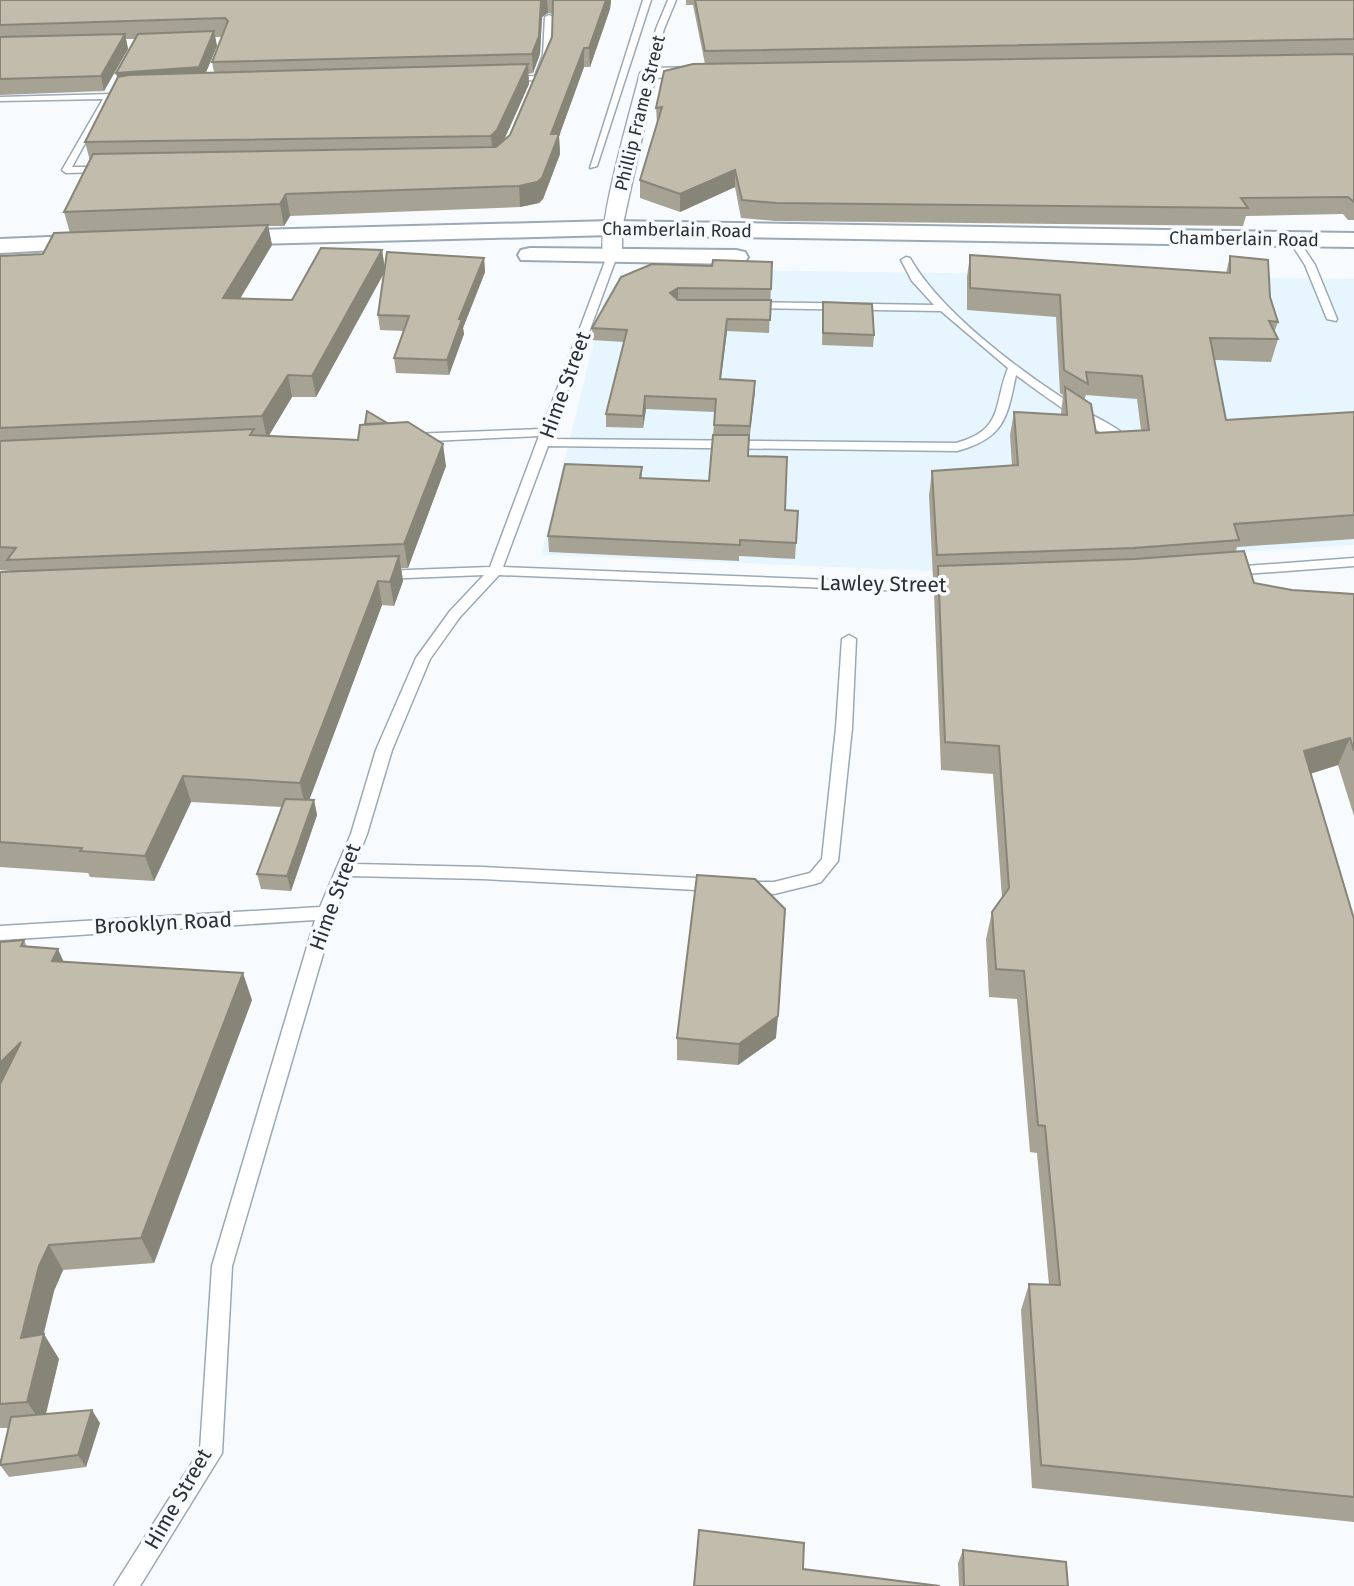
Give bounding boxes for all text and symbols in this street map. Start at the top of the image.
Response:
street label: Phillip Frame Street [610,32,670,193]
street label: Chamberlain Road [602,218,752,242]
street label: Chamberlain Road [1169,227,1319,251]
street label: Hime Street [534,327,597,442]
street label: Lawley Street [819,570,947,598]
street label: Hime Street [304,839,367,954]
street label: Brooklyn Road [93,906,233,940]
street label: Hime Street [139,1444,218,1554]

